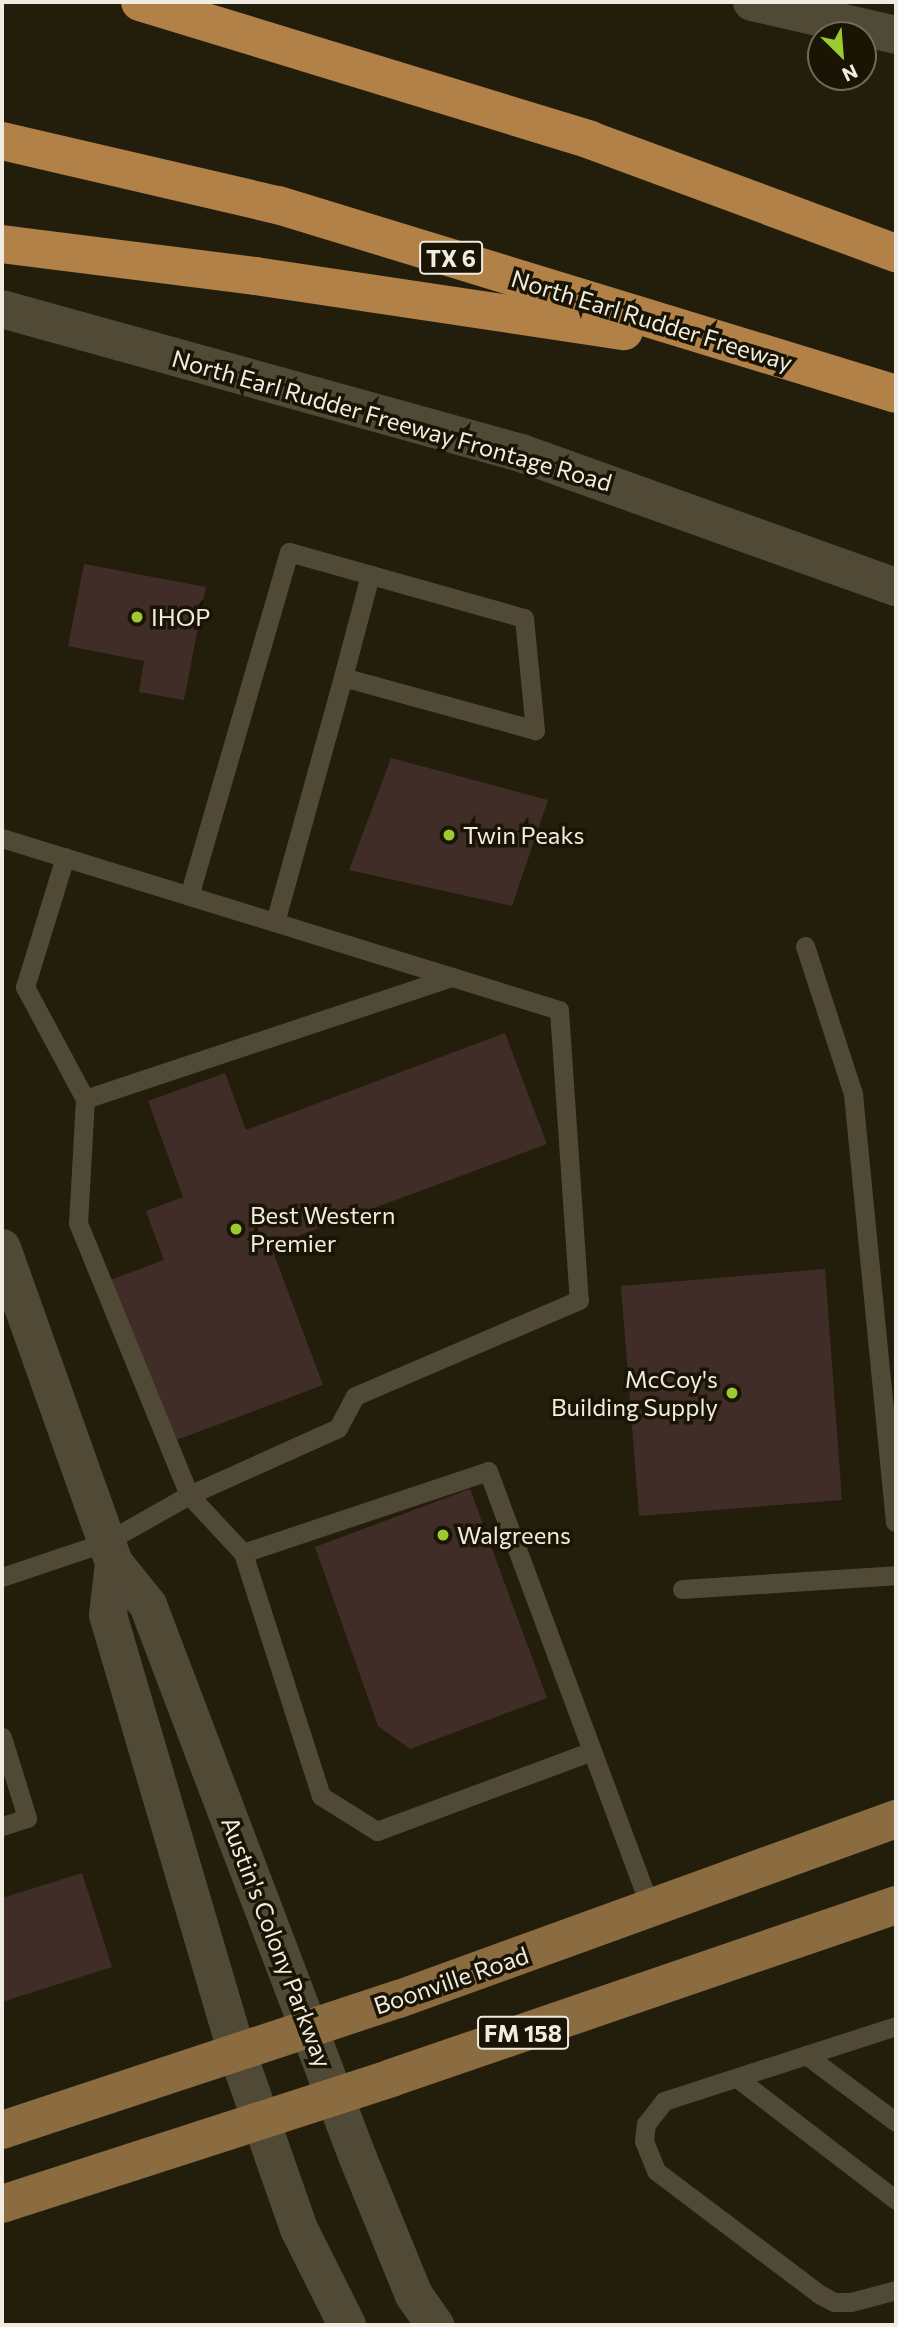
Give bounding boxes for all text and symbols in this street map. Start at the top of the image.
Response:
north arrow [807,21,877,91]
text: N [839,60,862,87]
road number: TX 6 [418,238,484,278]
street label: North Earl Rudder Freeway [508,263,796,377]
street label: North Earl Rudder Freeway Frontage Road [169,343,615,497]
place label: IHOP [151,603,210,631]
marker: IHOP [129,609,145,625]
place label: Twin Peaks [463,821,584,849]
marker: Twin Peaks [441,827,457,843]
place label: Best Western Premier [250,1201,395,1257]
marker: Best Western Premier [228,1221,244,1237]
place label: McCoy's Building Supply [551,1365,718,1421]
marker: McCoy's Building Supply [724,1385,740,1401]
place label: Walgreens [457,1521,571,1549]
marker: Walgreens [435,1527,451,1543]
street label: Austin's Colony Parkway [216,1813,338,2071]
street label: Boonville Road [370,1940,532,2020]
road number: FM 158 [476,2014,570,2052]

